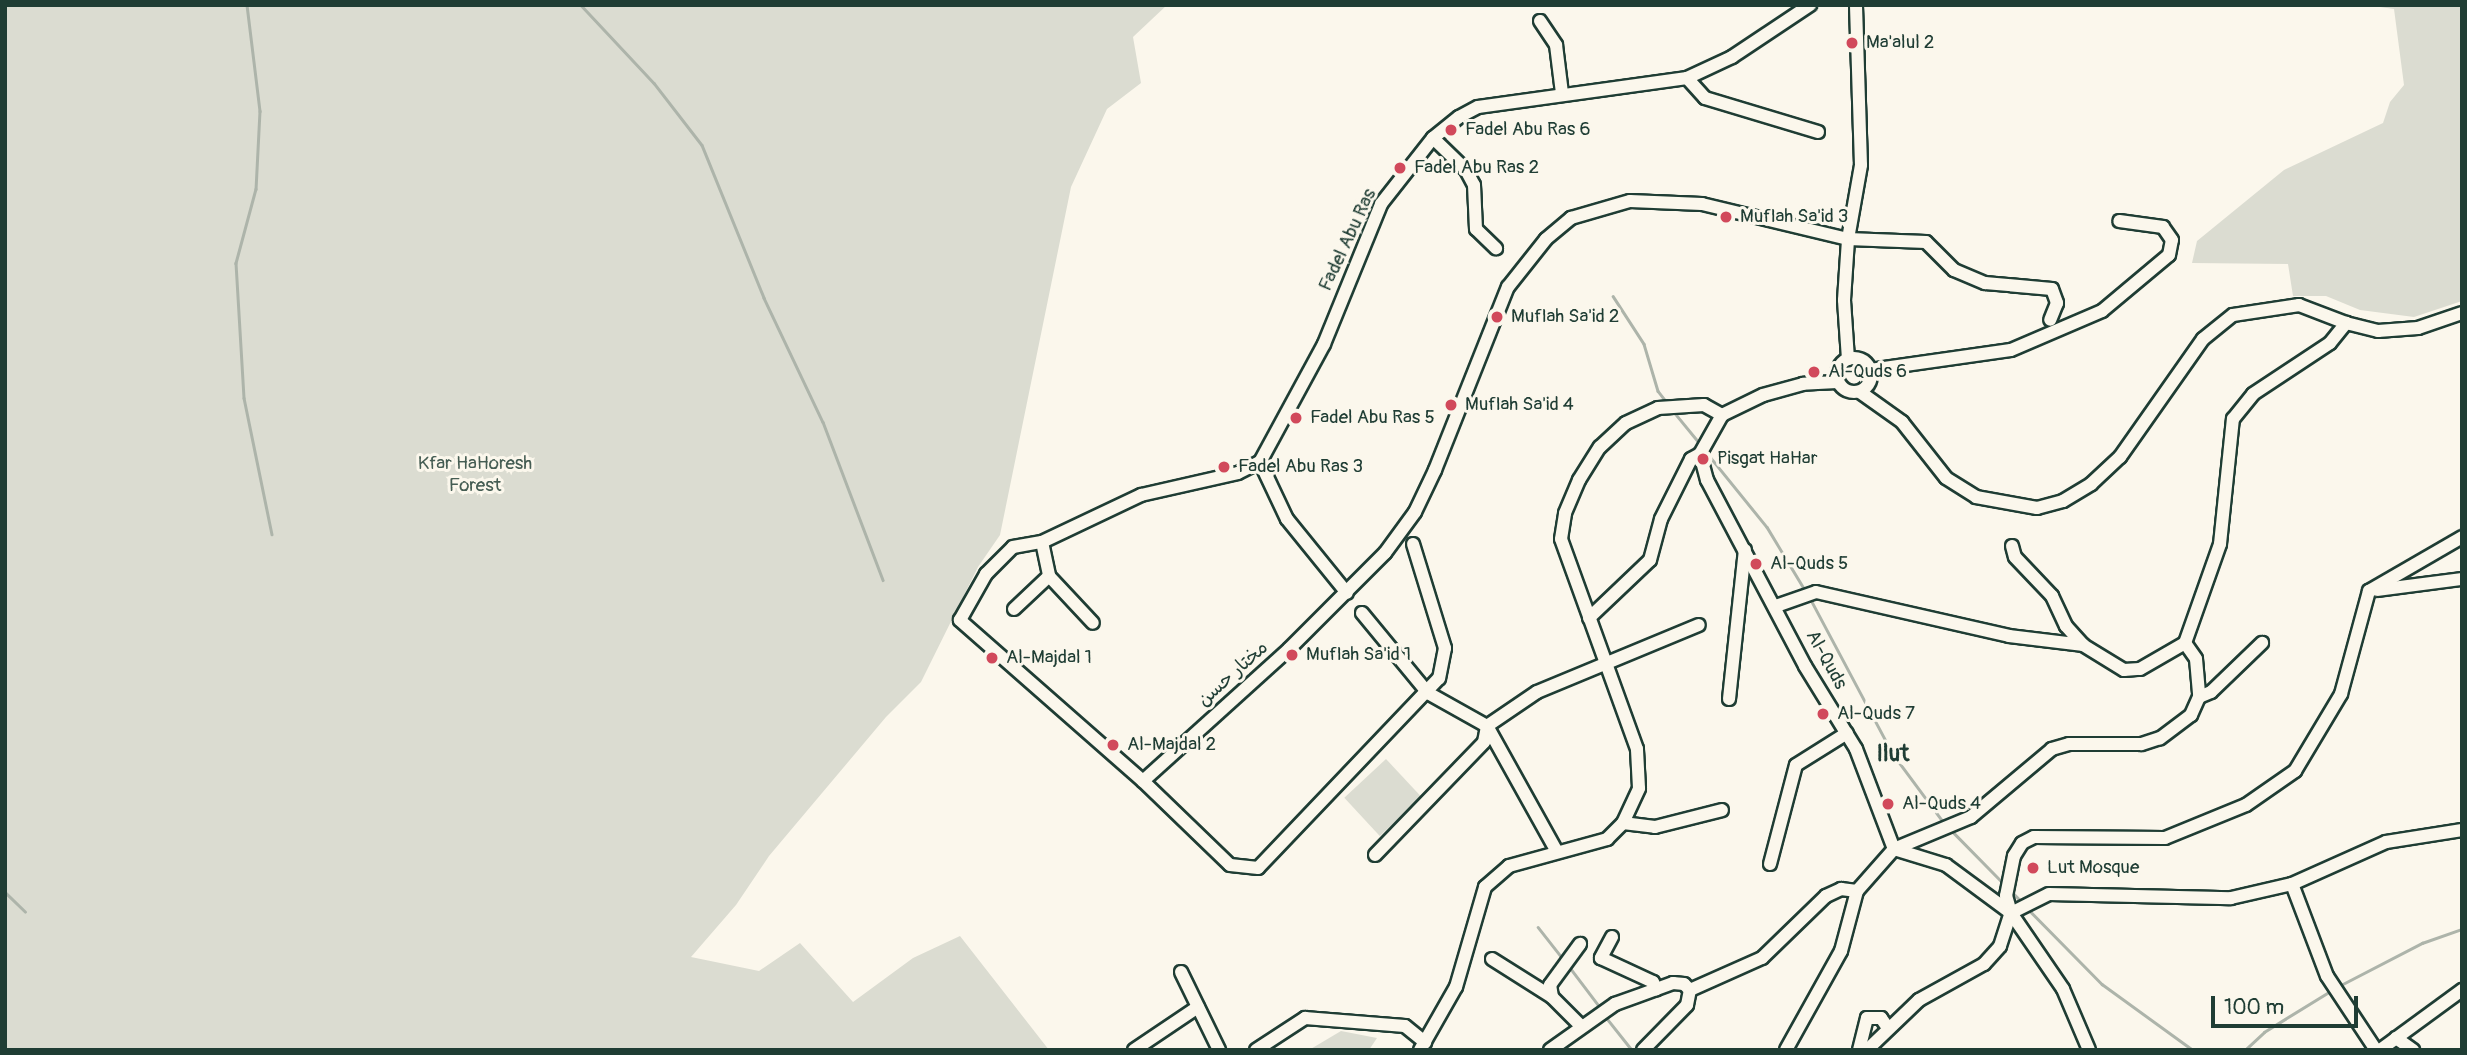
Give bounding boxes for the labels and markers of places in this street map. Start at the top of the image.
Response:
place label: Ma'alul 2 [1866,32,1934,54]
marker: Ma'alul 2 [1844,35,1860,51]
place label: Fadel Abu Ras 6 [1465,119,1590,141]
marker: Fadel Abu Ras 6 [1443,122,1459,138]
place label: Fadel Abu Ras 2 [1414,157,1539,179]
marker: Fadel Abu Ras 2 [1392,160,1408,176]
place label: Muflah Sa'id 3 [1740,206,1848,228]
marker: Muflah Sa'id 3 [1718,209,1734,225]
place label: Muflah Sa'id 2 [1511,306,1619,328]
marker: Muflah Sa'id 2 [1489,309,1505,325]
place label: Al-Quds 6 [1828,361,1907,383]
marker: Al-Quds 6 [1806,364,1822,380]
place label: Muflah Sa'id 4 [1465,394,1574,416]
marker: Muflah Sa'id 4 [1443,397,1459,413]
place label: Fadel Abu Ras 5 [1310,407,1435,429]
marker: Fadel Abu Ras 5 [1288,410,1304,426]
place label: Pisgat HaHar [1717,448,1817,470]
marker: Pisgat HaHar [1695,451,1711,467]
place label: Fadel Abu Ras 3 [1238,456,1363,478]
marker: Fadel Abu Ras 3 [1216,459,1232,475]
place label: Al-Quds 5 [1770,553,1848,575]
marker: Al-Quds 5 [1748,556,1764,572]
place label: Muflah Sa'id 1 [1306,644,1411,666]
place label: Al-Majdal 1 [1006,647,1092,669]
marker: Muflah Sa'id 1 [1284,647,1300,663]
marker: Al-Majdal 1 [984,650,1000,666]
place label: Al-Quds 7 [1837,703,1915,725]
marker: Al-Quds 7 [1815,706,1831,722]
place label: Al-Majdal 2 [1127,734,1216,756]
marker: Al-Majdal 2 [1105,737,1121,753]
place label: Al-Quds 4 [1902,793,1981,815]
marker: Al-Quds 4 [1880,796,1896,812]
place label: Lut Mosque [2047,857,2139,879]
marker: Lut Mosque [2025,860,2041,876]

